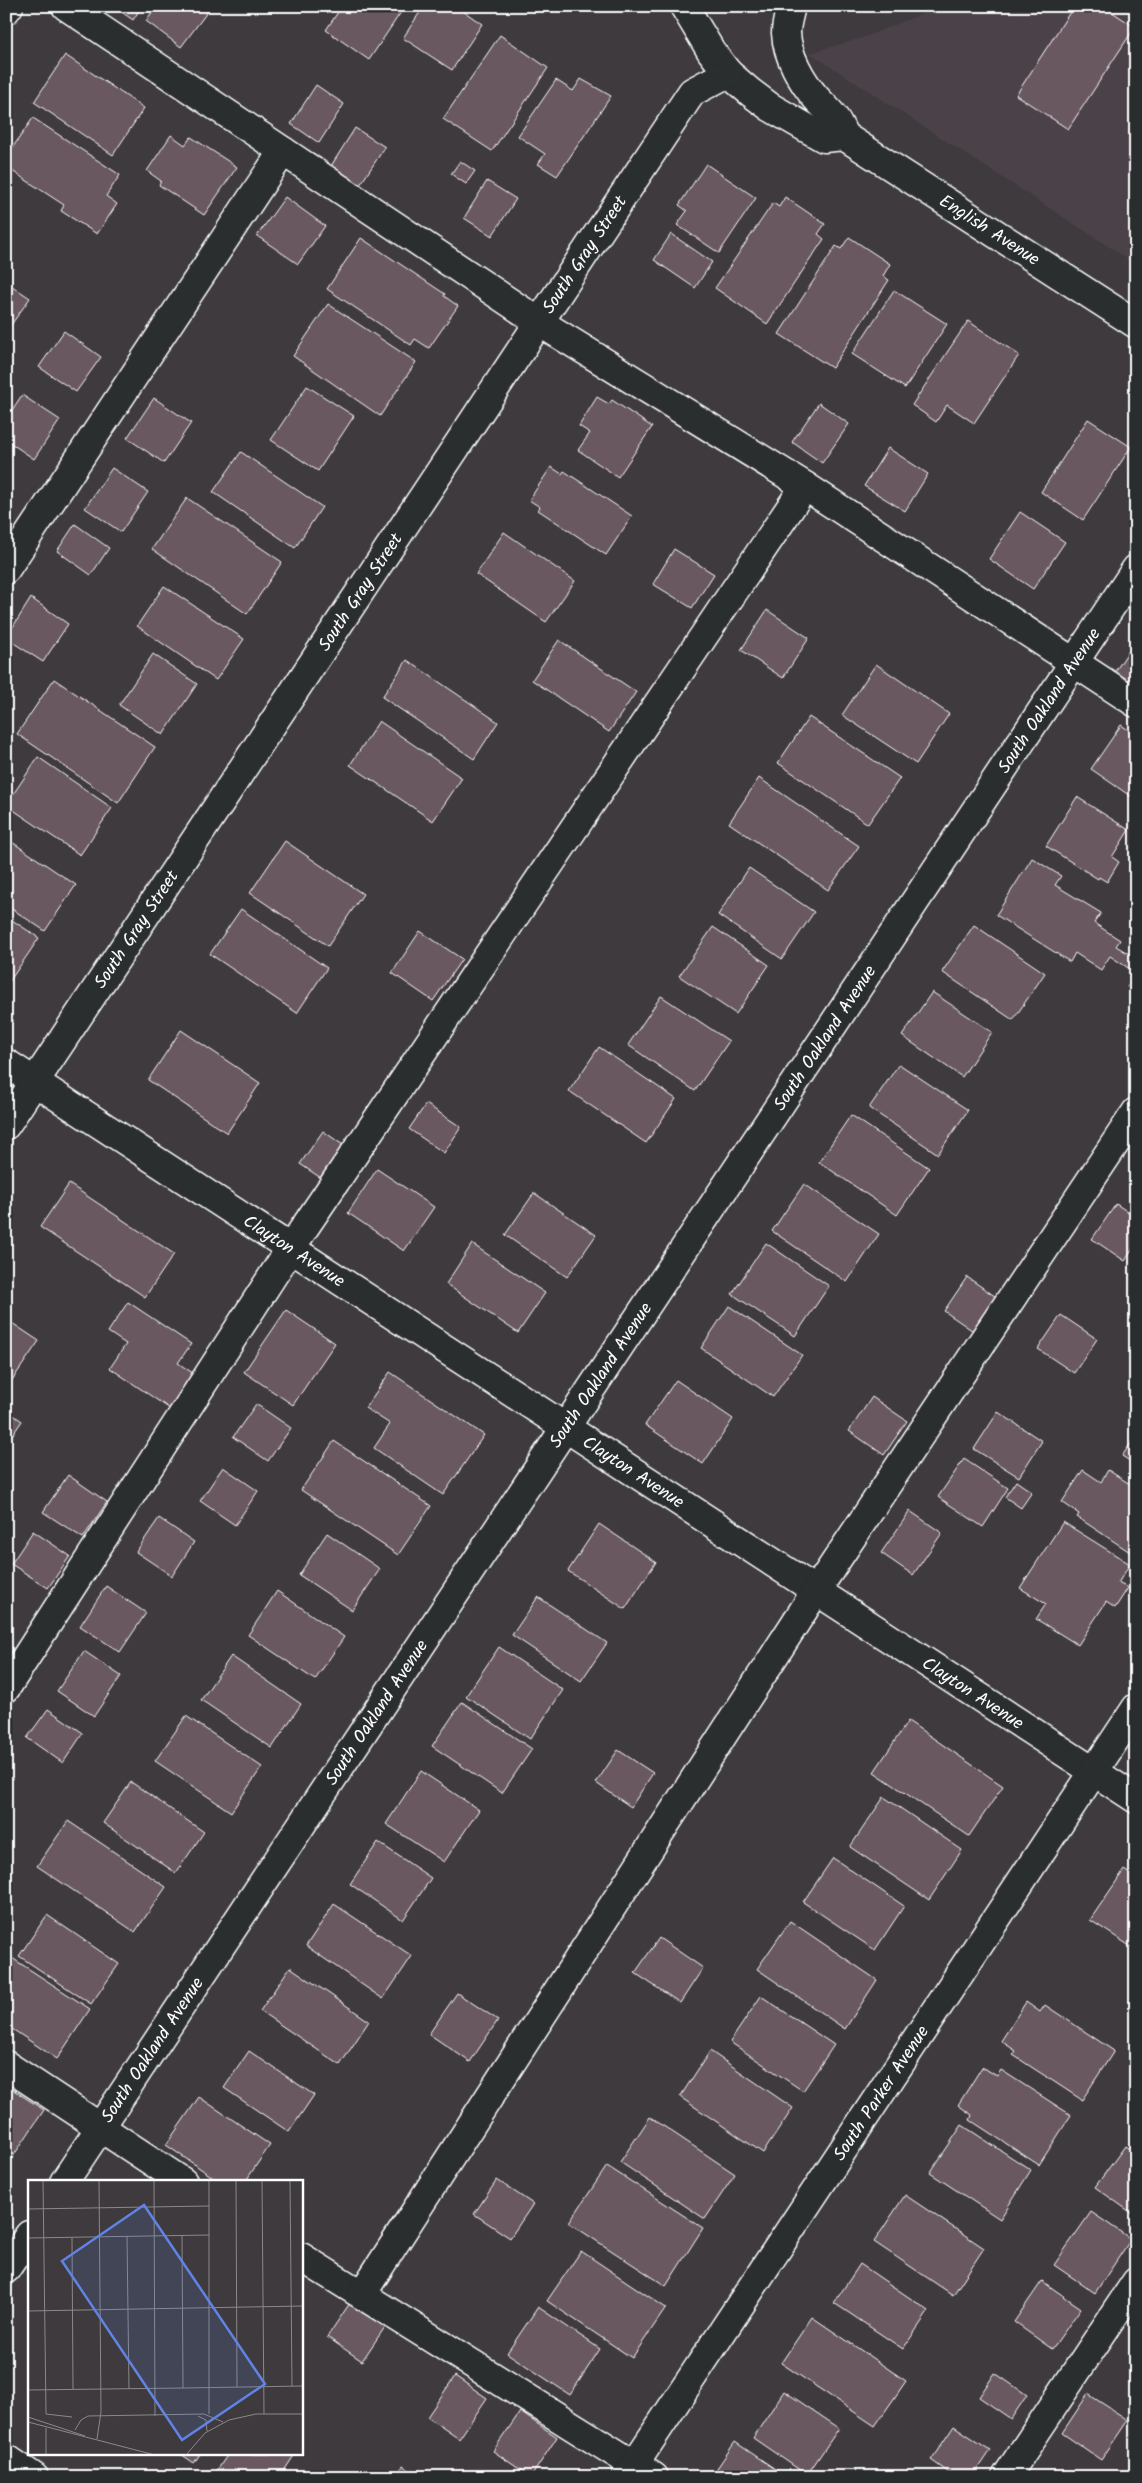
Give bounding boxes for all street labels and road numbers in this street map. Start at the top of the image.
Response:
street label: English Avenue [933,188,1045,274]
street label: South Gray Street [535,189,636,320]
street label: South Gray Street [311,527,412,658]
street label: South Oakland Avenue [991,622,1109,780]
street label: South Gray Street [87,864,188,995]
street label: South Oakland Avenue [767,960,885,1117]
street label: Clayton Avenue [236,1208,350,1296]
street label: South Oakland Avenue [542,1297,661,1455]
street label: Clayton Avenue [576,1429,690,1517]
street label: South Oakland Avenue [318,1634,437,1792]
street label: Clayton Avenue [915,1650,1029,1738]
street label: South Oakland Avenue [94,1972,212,2129]
street label: South Parker Avenue [827,2020,938,2167]

